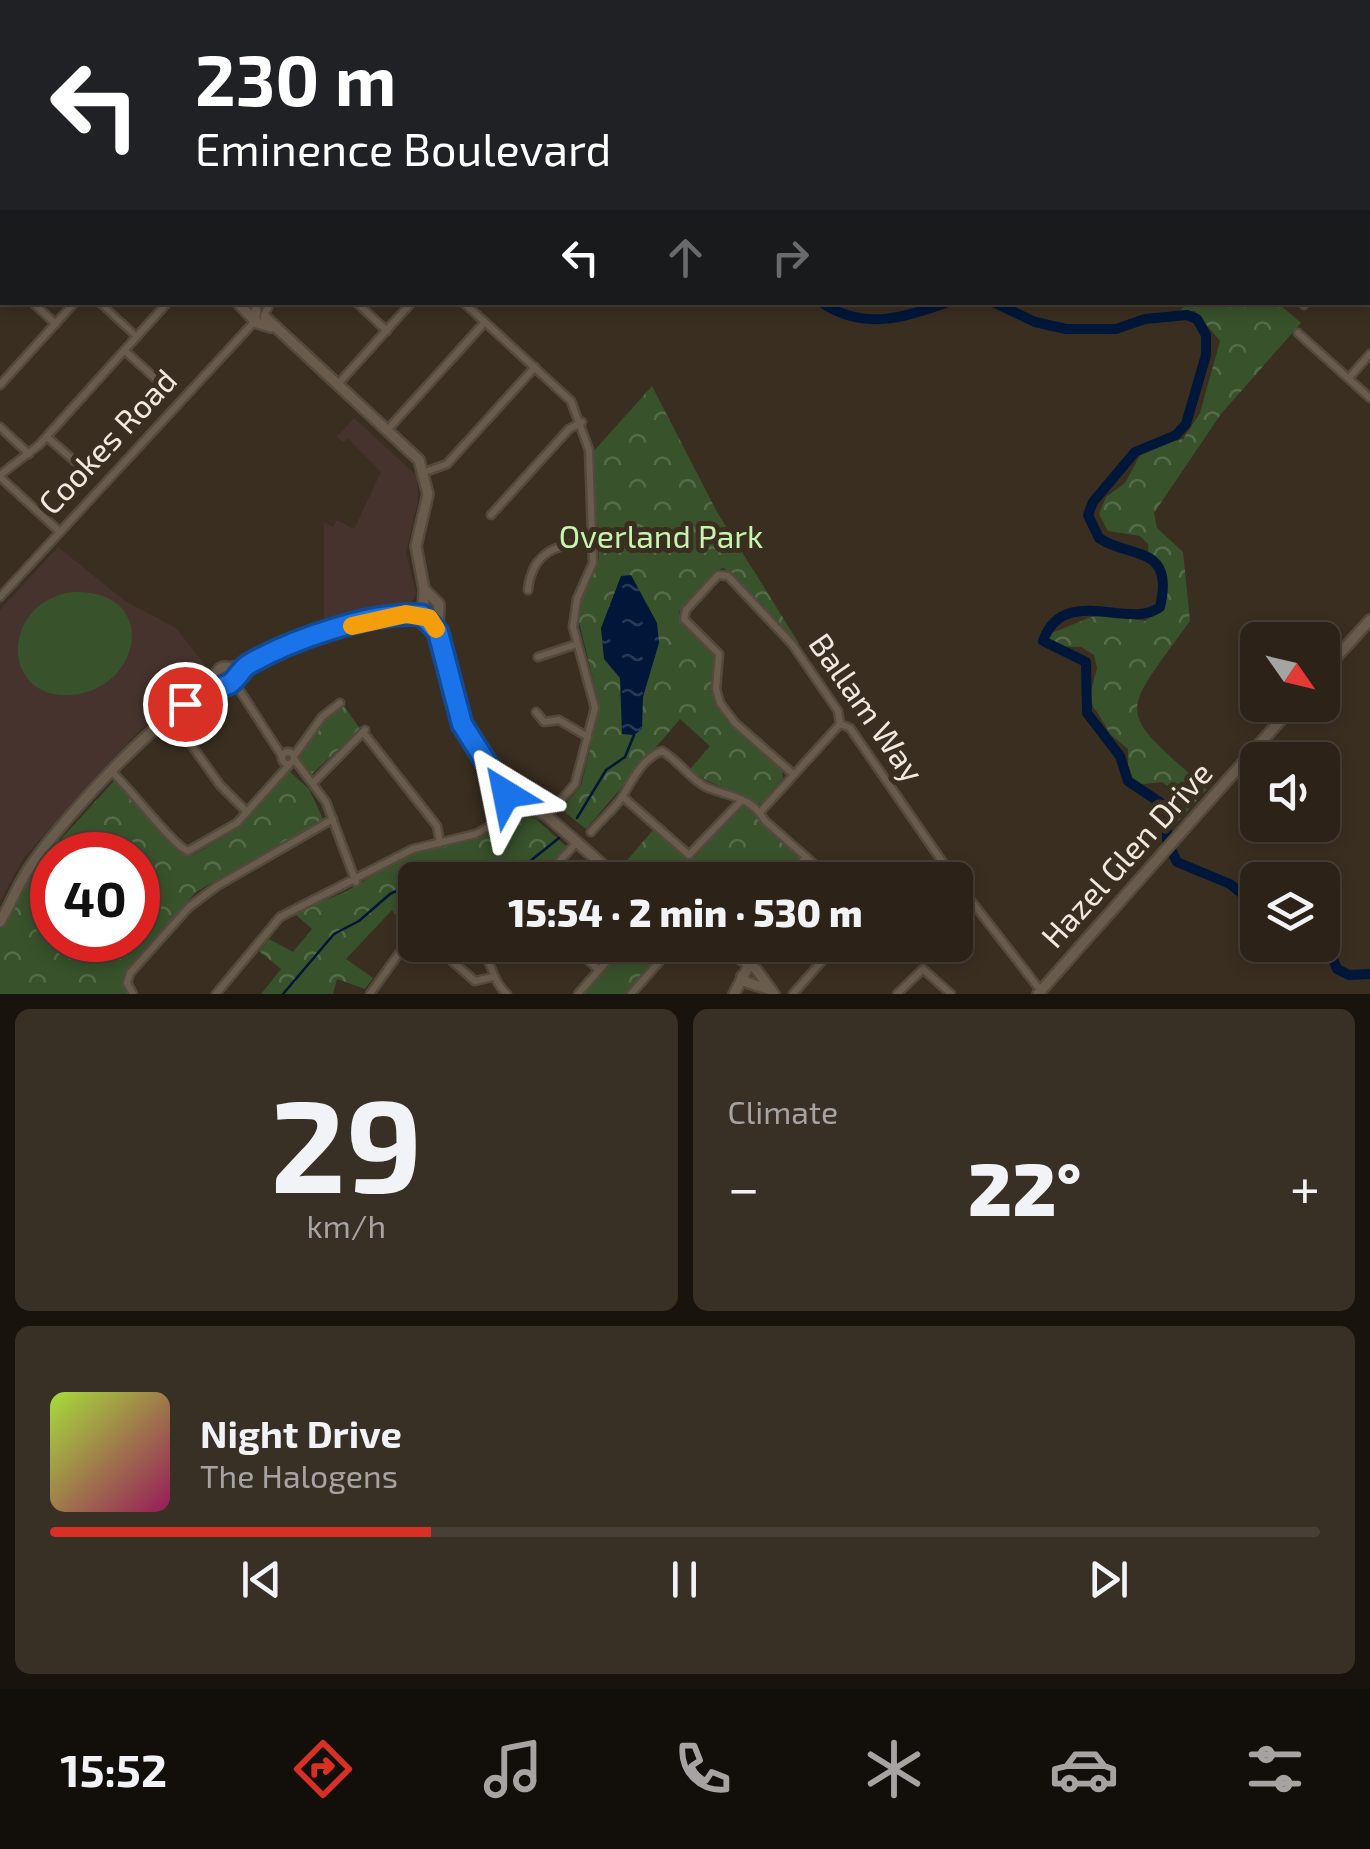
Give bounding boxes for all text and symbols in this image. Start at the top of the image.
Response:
text: 230 m [195,36,396,120]
icon: left [30,40,160,170]
text: Eminence Boulevard [195,121,611,175]
icon: left [553,230,608,285]
icon: ahead [658,230,713,285]
icon: right [763,230,818,285]
street label: Cookes Road [30,360,183,521]
park label: Overland Park [559,516,763,554]
north arrow [1240,622,1340,722]
map controls [1240,622,1340,962]
street label: Ballam Way [802,625,933,789]
pin [143,662,228,747]
icon: arrive [158,677,213,732]
position arrow [454,742,558,846]
button: sound [1240,742,1340,842]
street label: Hazel Glen Drive [1032,753,1219,954]
speed limit sign: 40 [30,832,160,962]
button: layers [1240,862,1340,962]
text: 15:54 · 2 min · 530 m [508,889,863,935]
text: 29 [270,1063,422,1219]
text: Climate [728,1092,838,1130]
text: 22° [968,1141,1082,1231]
text: − [728,1153,760,1219]
text: + [1290,1153,1320,1219]
text: km/h [307,1206,386,1244]
text: Night Drive [200,1410,402,1456]
text: The Halogens [200,1456,398,1494]
icon: previous [234,1552,289,1607]
icon: pause [657,1552,712,1607]
icon: next [1081,1552,1136,1607]
icon: directions [288,1734,358,1804]
icon: music [478,1734,548,1804]
icon: phone [668,1734,738,1804]
icon: climate [859,1734,929,1804]
icon: car [1049,1734,1119,1804]
icon: filters [1240,1734,1310,1804]
text: 15:52 [60,1742,167,1796]

